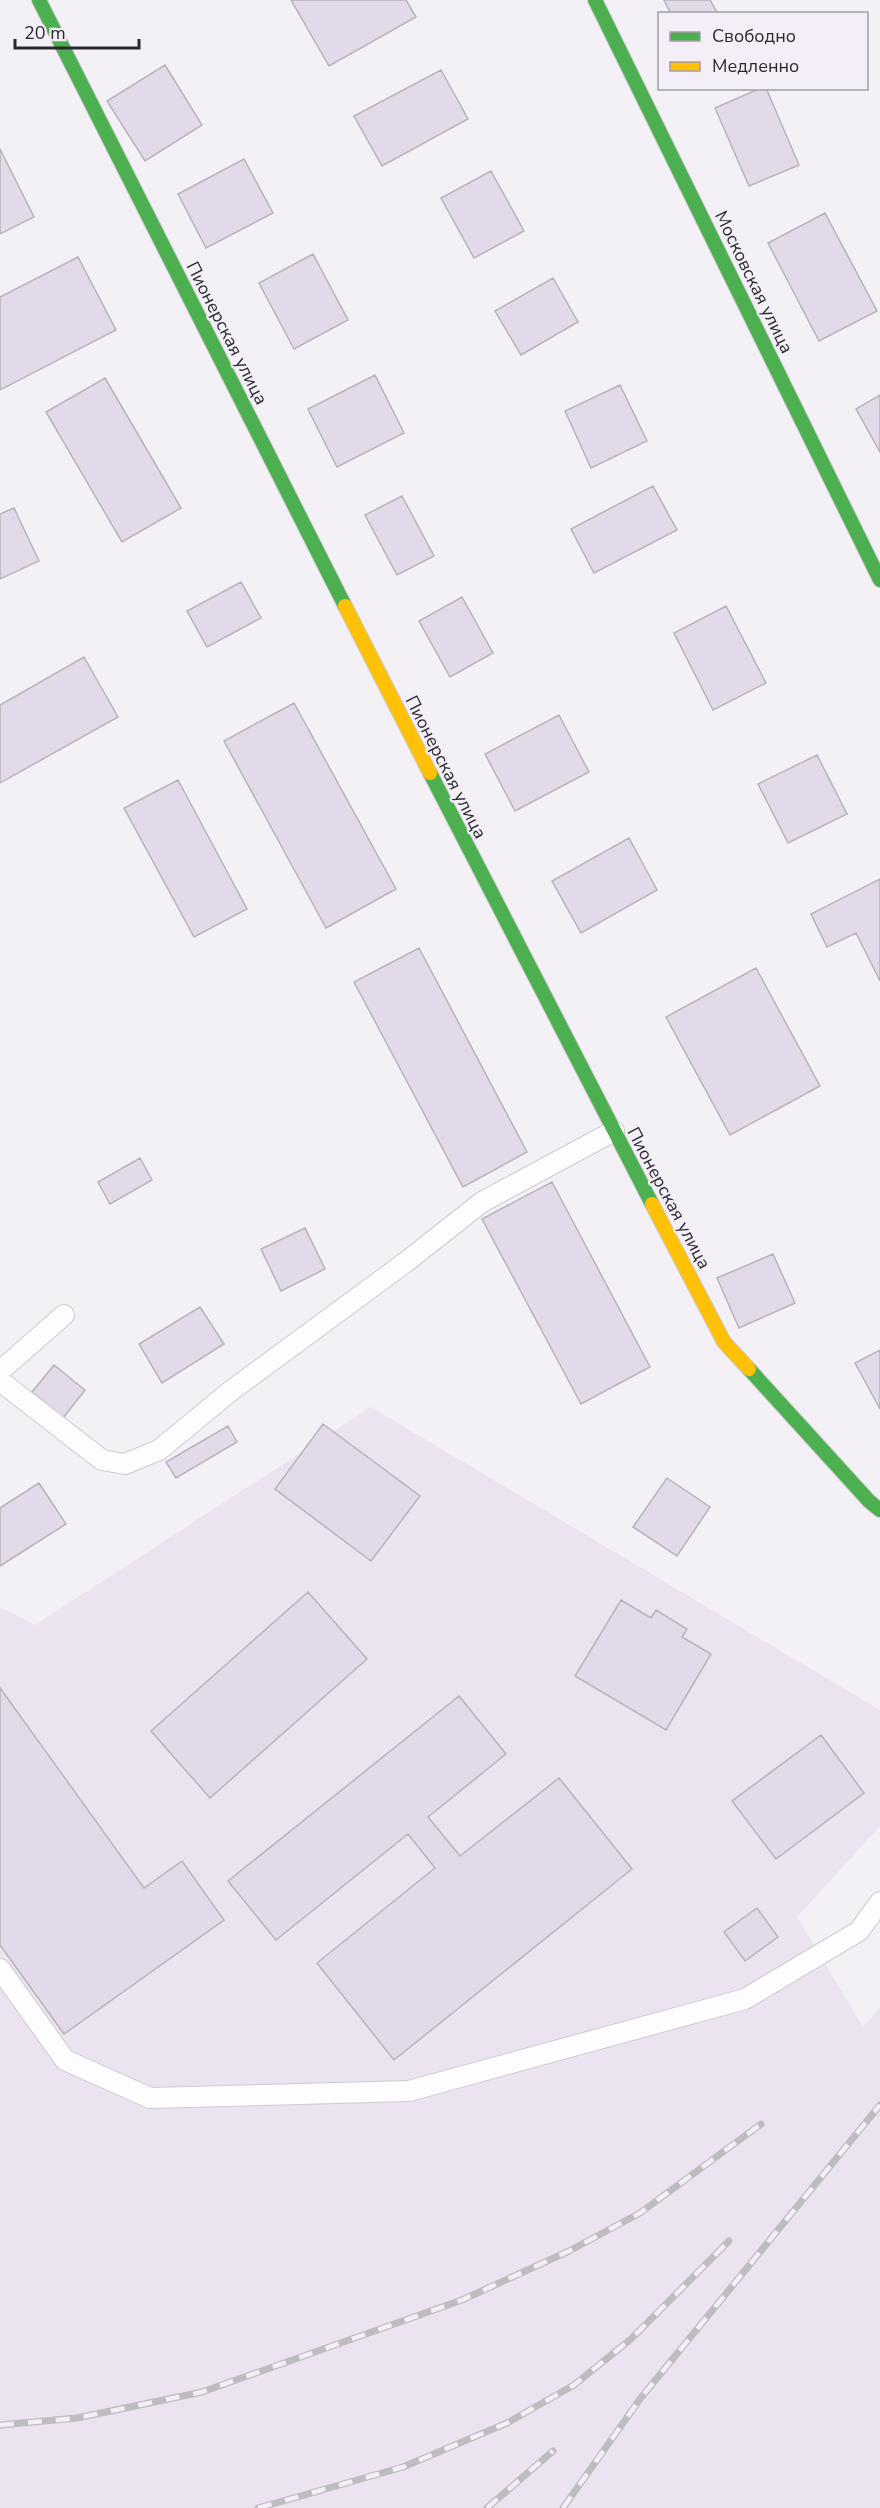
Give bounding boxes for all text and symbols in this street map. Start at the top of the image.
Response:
scale bar [15,12,140,50]
legend [658,12,868,90]
text: 20 m [24,21,66,45]
text: Свободно [712,24,796,48]
text: Медленно [712,54,799,78]
street label: Московская улица [709,207,799,357]
street label: Пионерская улица [181,257,273,409]
street label: Пионерская улица [400,691,492,843]
street label: Пионерская улица [621,1123,717,1273]

